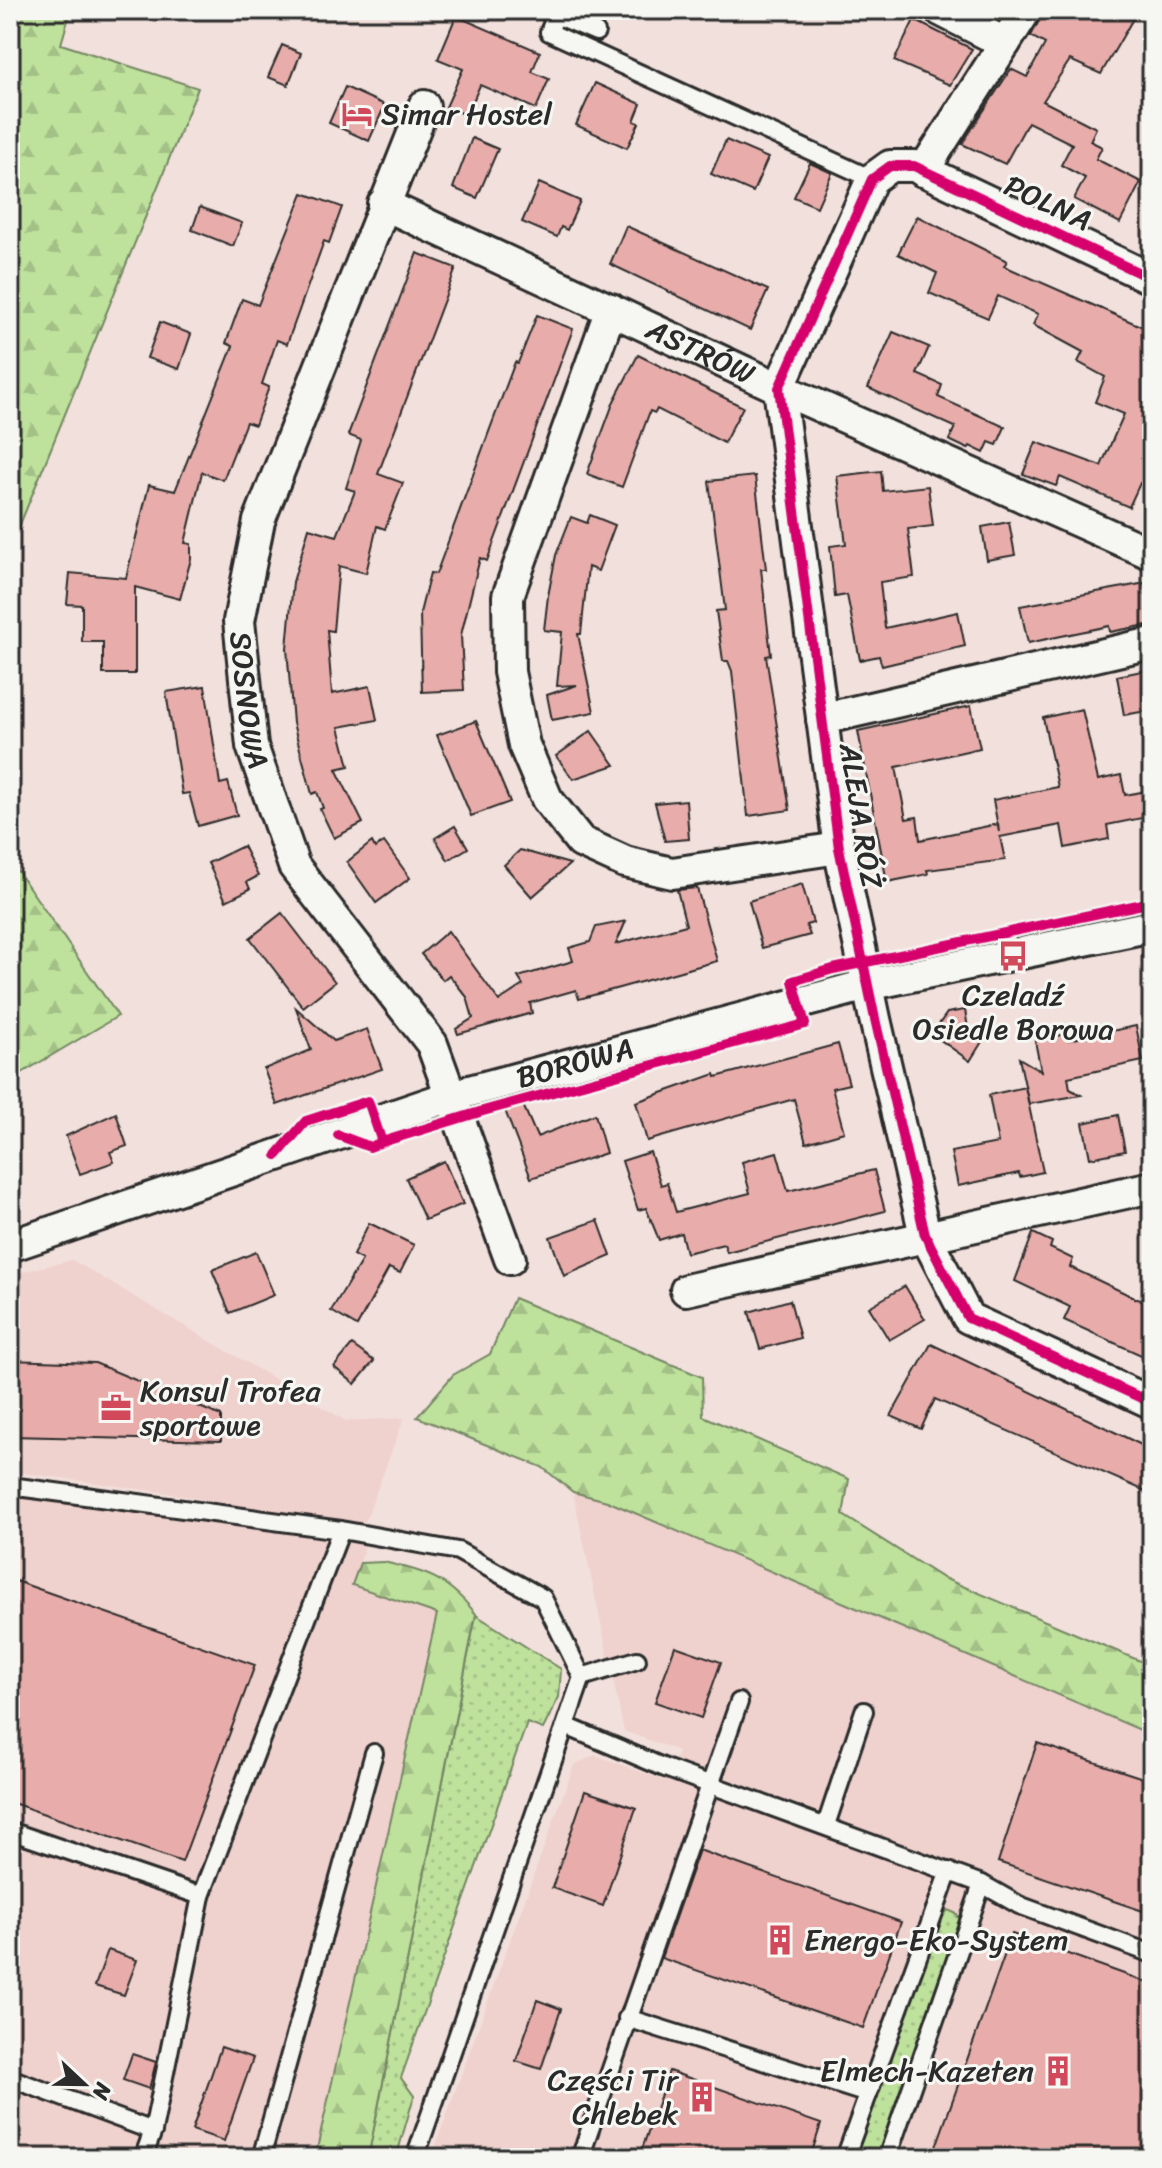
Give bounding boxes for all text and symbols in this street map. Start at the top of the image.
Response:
place label: Simar Hostel [381,87,553,141]
hotel icon: Simar Hostel [340,97,374,131]
street label: POLNA [995,159,1101,247]
street label: ASTRÓW [636,302,765,401]
street label: SOSNOWA [213,629,285,776]
street label: ALEJA RÓŻ [823,738,899,893]
bus stop icon: Czeladź Osiedle Borowa [996,939,1030,973]
place label: Czeladź Osiedle Borowa [912,968,1114,1056]
street label: BOROWA [510,1021,640,1104]
place label: Konsul Trofea sportowe [139,1364,321,1452]
office icon: Konsul Trofea sportowe [99,1391,133,1425]
place label: Energo-Eko-System [804,1913,1068,1967]
building icon: Energo-Eko-System [763,1923,797,1957]
north arrow [44,2044,124,2124]
place label: Elmech-Kazeten [820,2044,1034,2098]
place label: Części Tir Chlebek [548,2053,680,2141]
building icon: Elmech-Kazeten [1041,2054,1075,2088]
text: N [81,2076,123,2106]
building icon: Części Tir Chlebek [685,2080,719,2114]

